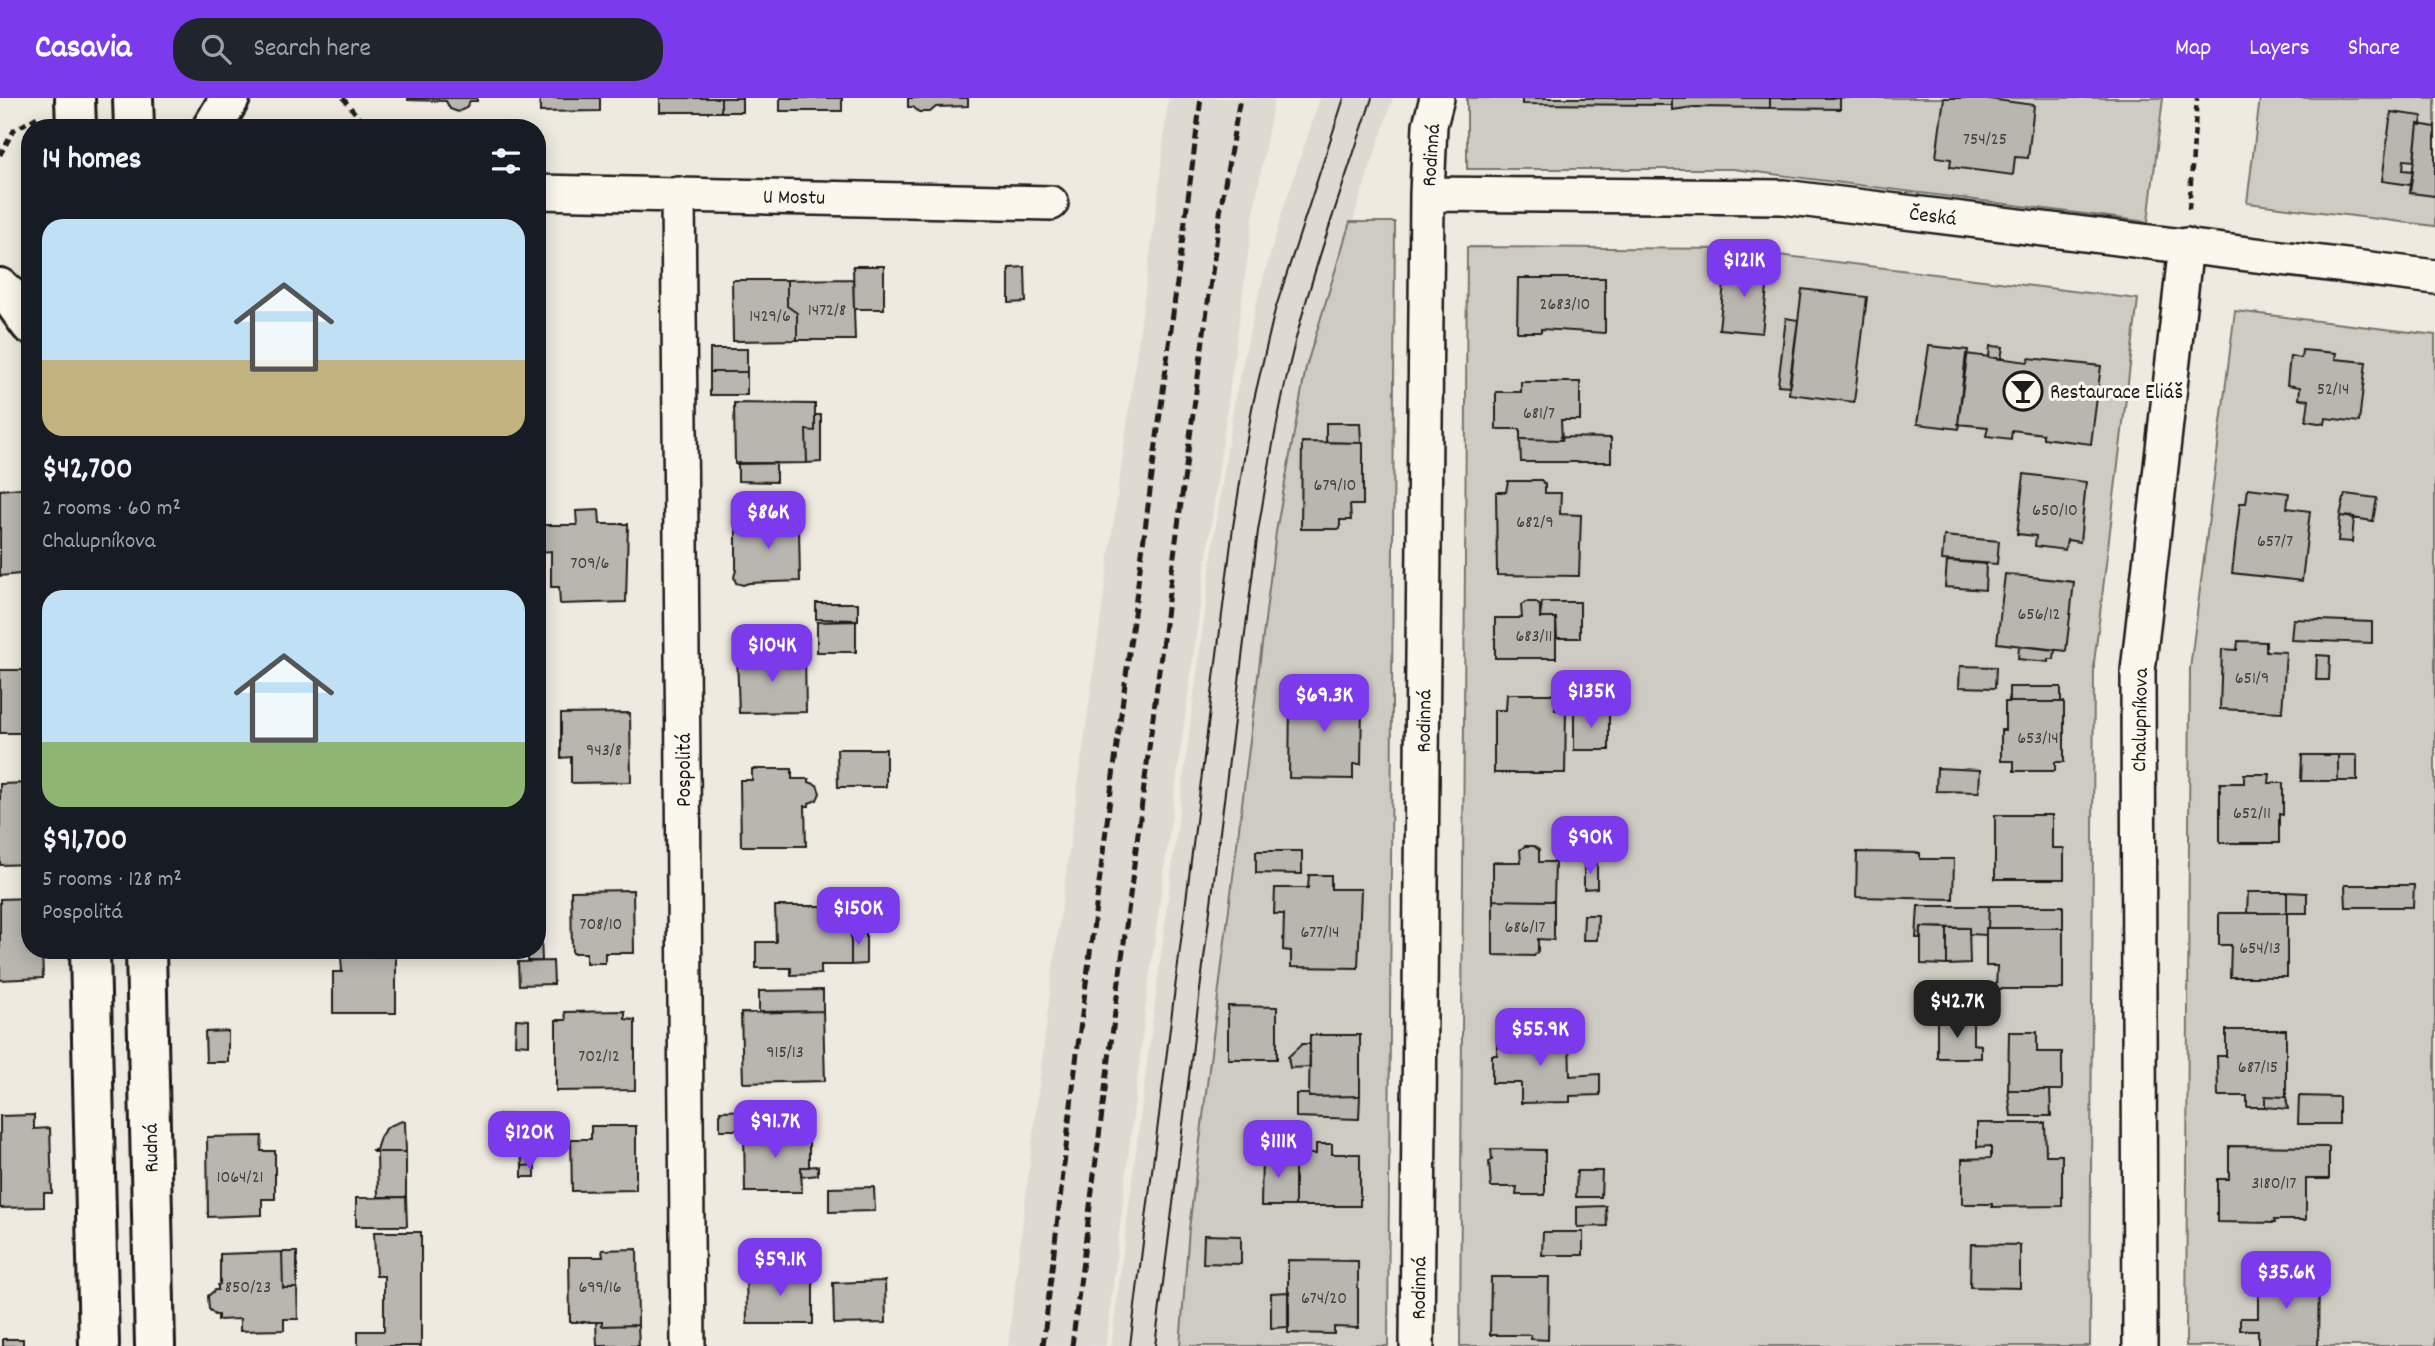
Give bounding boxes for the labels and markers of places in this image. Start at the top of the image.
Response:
pin: $121K [1695,240,1793,299]
bar icon: Restaurace Eliáš [2002,370,2044,412]
place label: Restaurace Eliáš [2050,379,2183,409]
pin: $86K [727,491,809,551]
pin: $104K [723,624,821,684]
pin: $135K [1542,670,1640,730]
pin: $69.3K [1267,674,1381,734]
pin: $90K [1549,816,1631,876]
pin: $150K [809,888,907,947]
pin: $42.7K [1900,981,2014,1040]
pin: $55.9K [1483,1009,1597,1068]
pin: $91.7K [718,1100,832,1160]
pin: $120K [480,1112,578,1171]
pin: $111K [1229,1121,1327,1180]
pin: $59.1K [723,1238,837,1298]
pin: $35.6K [2229,1252,2343,1311]

